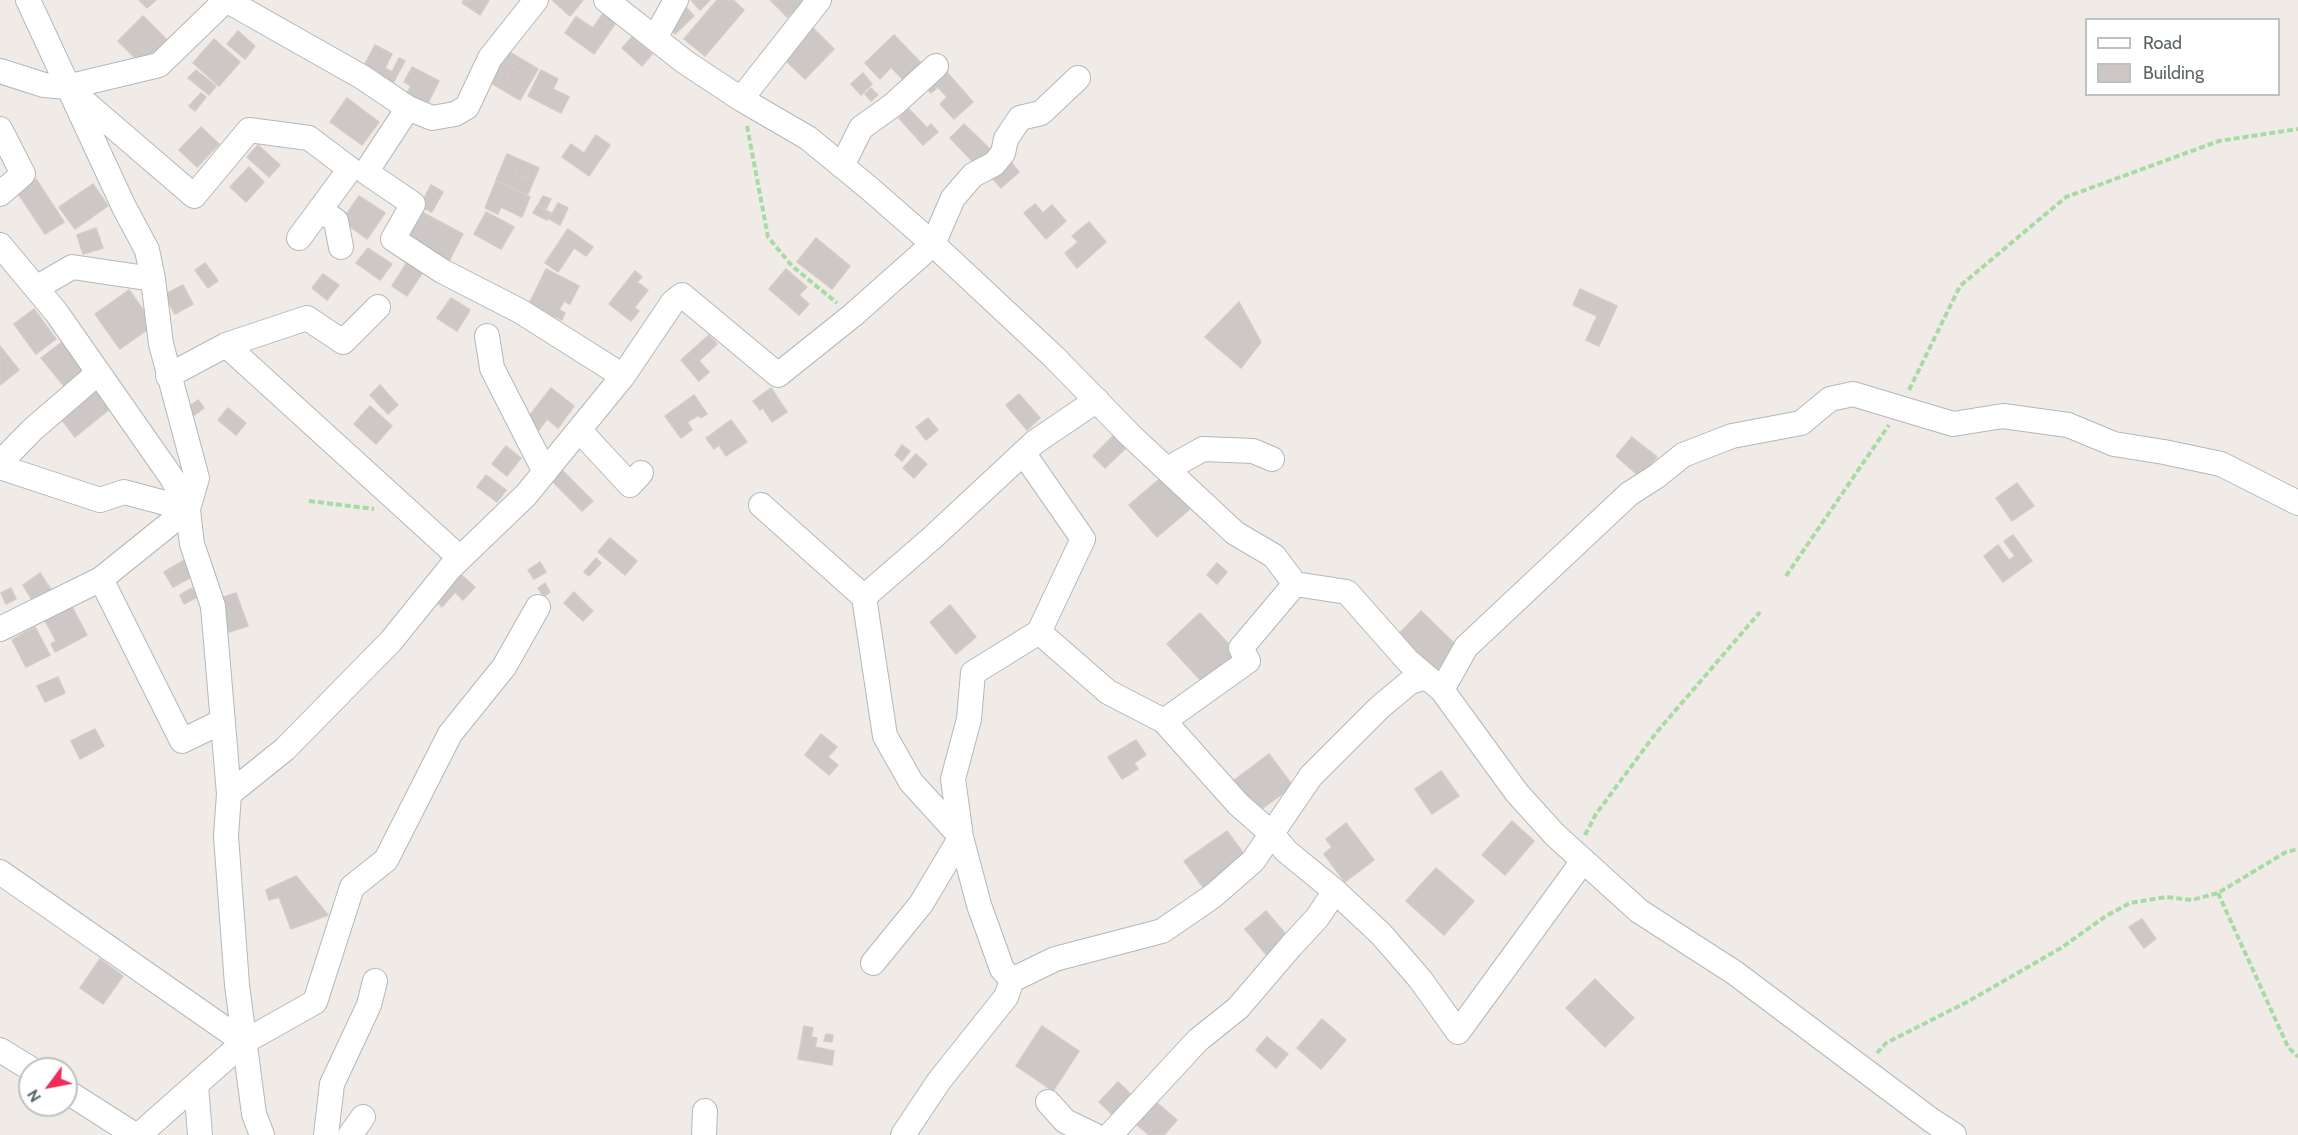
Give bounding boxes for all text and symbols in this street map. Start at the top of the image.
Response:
legend [2085,18,2280,96]
text: Road [2143,32,2182,54]
text: Building [2143,62,2204,84]
north arrow [18,1057,78,1117]
text: N [23,1086,45,1106]

